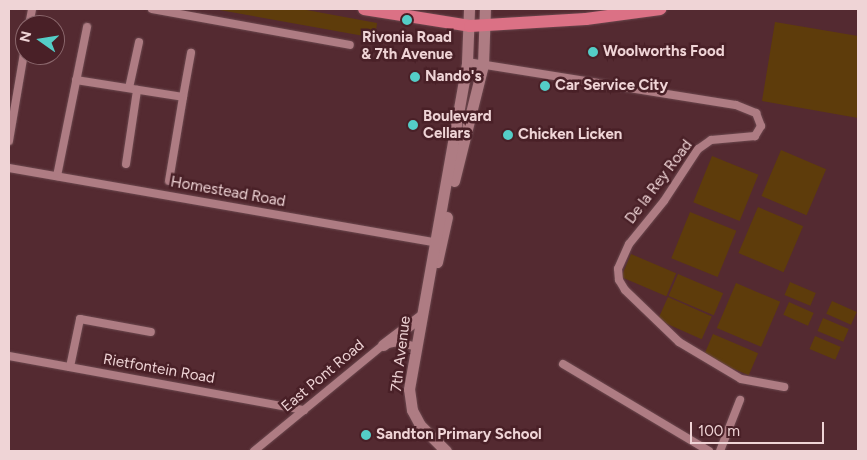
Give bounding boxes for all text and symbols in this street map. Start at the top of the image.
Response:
marker: Rivonia Road & 7th Avenue [401,14,413,26]
north arrow [15,15,65,65]
place label: Rivonia Road & 7th Avenue [361,28,453,63]
text: N [16,30,35,44]
place label: Woolworths Food [603,43,725,61]
marker: Woolworths Food [587,46,599,58]
place label: Nando's [425,68,481,86]
marker: Nando's [409,71,421,83]
place label: Car Service City [555,77,668,95]
marker: Car Service City [539,80,551,92]
place label: Boulevard Cellars [423,107,492,142]
marker: Boulevard Cellars [407,119,419,131]
place label: Chicken Licken [518,126,622,144]
marker: Chicken Licken [502,129,514,141]
street label: De la Rey Road [622,137,696,227]
street label: Homestead Road [169,173,287,211]
street label: 7th Avenue [387,315,415,393]
street label: East Pont Road [278,336,368,416]
street label: Rietfontein Road [102,350,216,388]
scale bar [692,412,826,444]
text: 100 m [698,422,740,440]
place label: Sandton Primary School [376,426,542,444]
marker: Sandton Primary School [360,429,372,441]

